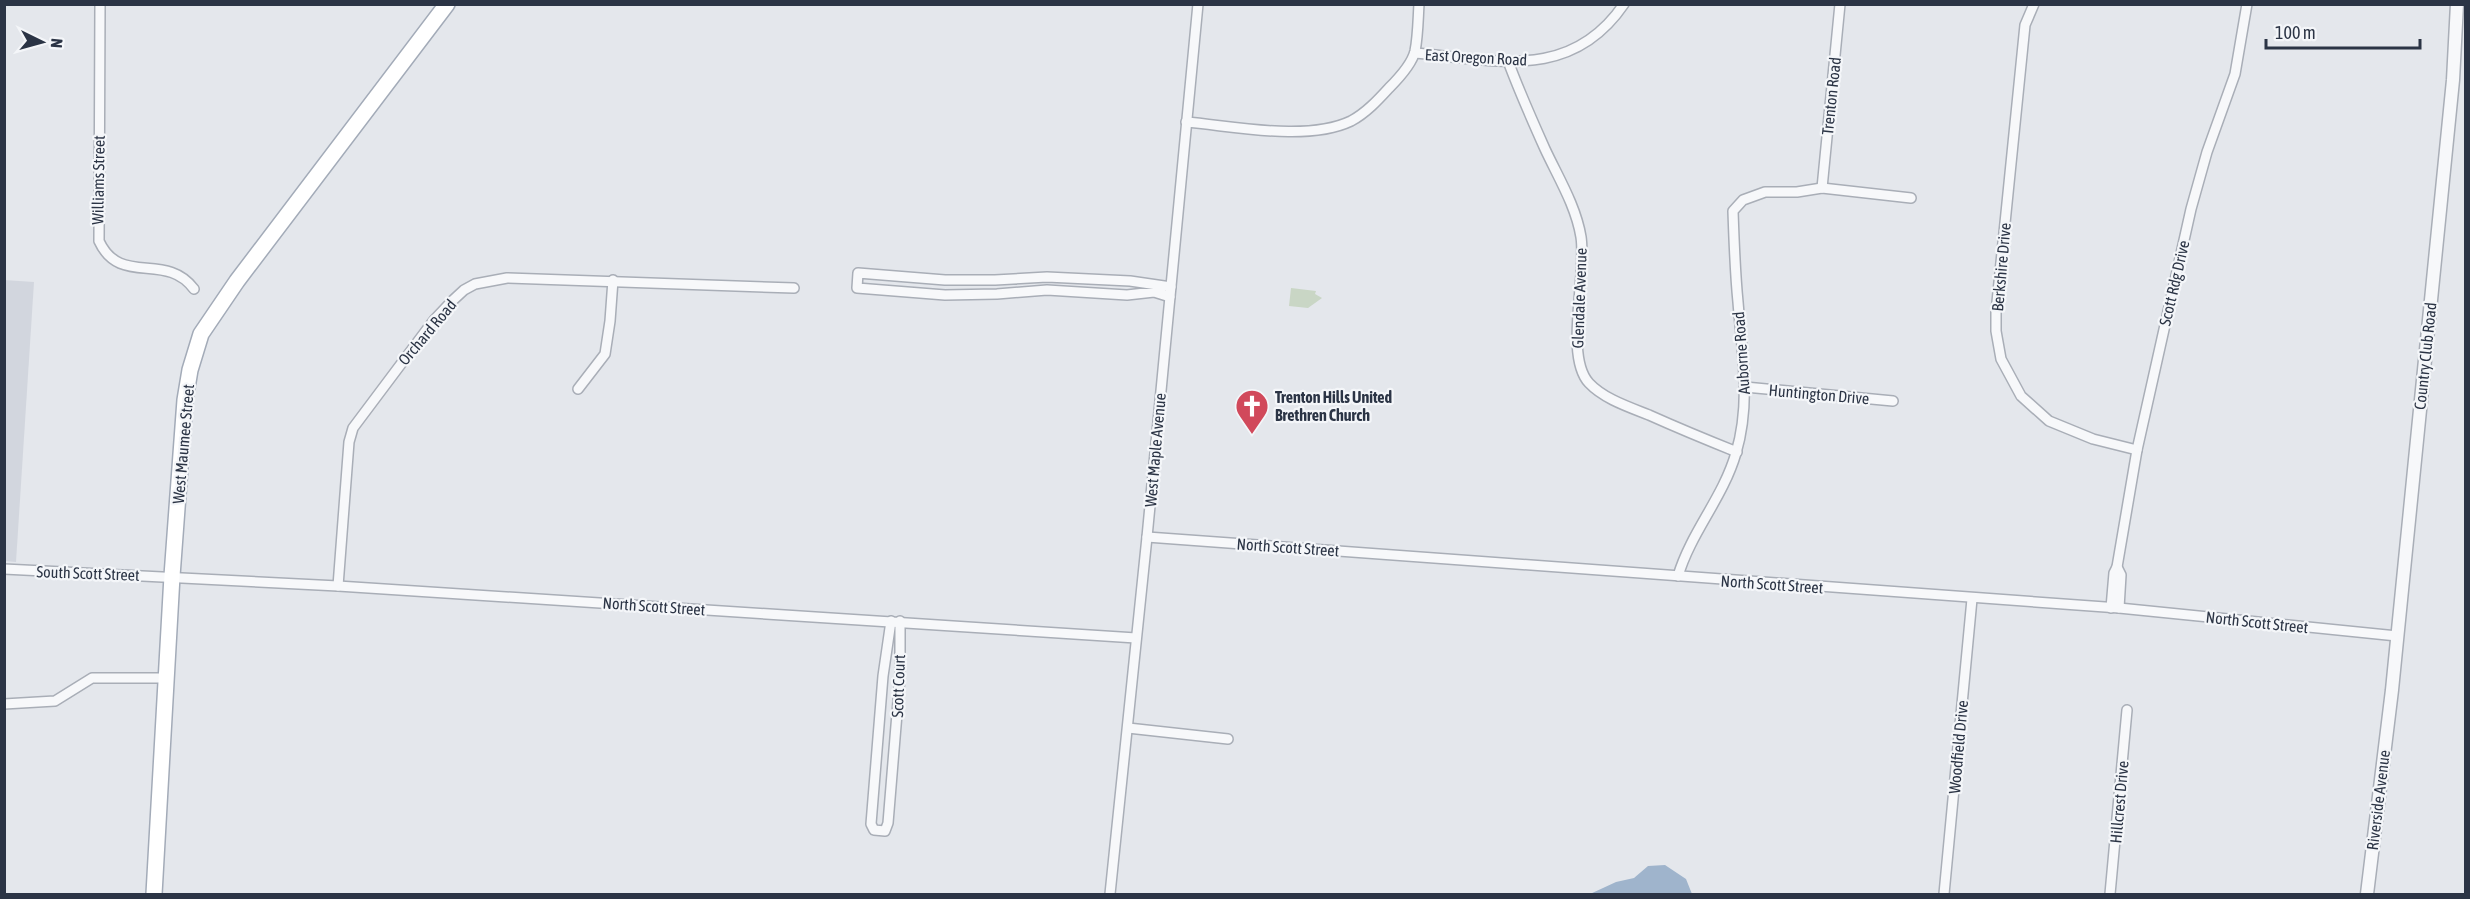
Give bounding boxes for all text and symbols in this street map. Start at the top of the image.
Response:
north arrow [12,12,72,72]
scale bar [2266,12,2420,50]
text: 100 m [2275,22,2316,43]
text: N [48,38,66,49]
street label: East Oregon Road [1424,45,1528,70]
street label: Trenton Road [1818,56,1844,136]
street label: Williams Street [88,135,108,225]
street label: Berkshire Drive [1988,222,2014,312]
street label: Scott Rdg Drive [2155,238,2194,328]
street label: Glendale Avenue [1568,247,1590,349]
street label: Orchard Road [394,295,460,369]
street label: Country Club Road [2410,301,2441,411]
street label: Auborne Road [1729,311,1753,395]
street label: Huntington Drive [1768,381,1870,408]
street label: West Maumee Street [169,383,197,505]
church icon: Trenton Hills United Brethren Church [1234,388,1270,435]
place label: Trenton Hills United Brethren Church [1275,388,1393,424]
street label: West Maple Avenue [1141,392,1170,508]
street label: North Scott Street [1236,534,1340,560]
street label: South Scott Street [36,562,140,584]
street label: North Scott Street [1720,571,1824,597]
street label: North Scott Street [602,593,706,619]
street label: North Scott Street [2205,608,2309,636]
street label: Scott Court [888,654,908,718]
street label: Woodfield Drive [1945,699,1971,795]
street label: Riverside Avenue [2363,749,2393,851]
street label: Hillcrest Drive [2106,760,2132,844]

